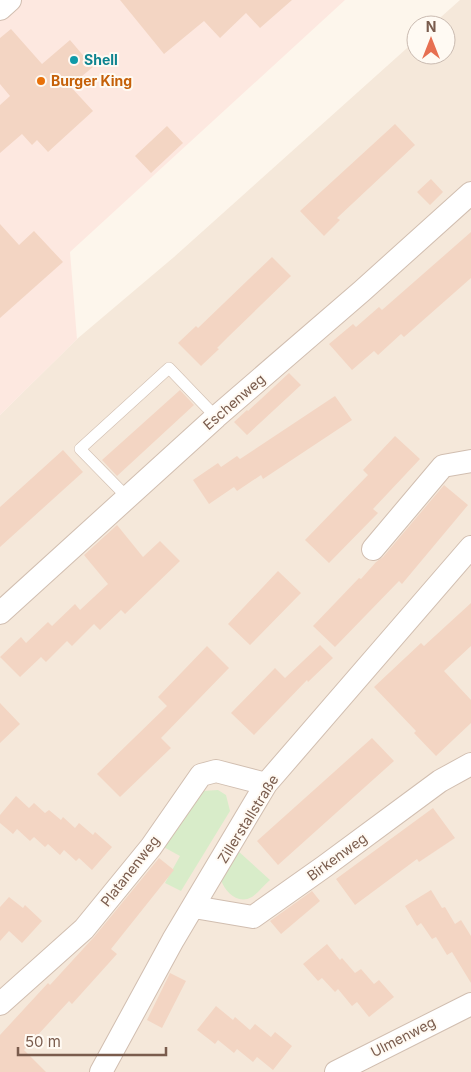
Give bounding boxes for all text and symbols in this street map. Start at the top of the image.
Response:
north arrow [406,15,456,65]
text: N [426,18,436,35]
place label: Shell [84,51,118,68]
marker: Shell [68,54,80,66]
place label: Burger King [51,72,132,89]
marker: Burger King [35,75,47,87]
street label: Eschenweg [199,370,268,433]
street label: Zillerstallstraße [214,771,282,866]
street label: Birkenweg [303,829,370,884]
street label: Platanenweg [97,832,163,910]
street label: Ulmenweg [368,1013,438,1060]
scale bar [18,1024,165,1056]
text: 50 m [25,1032,61,1051]

